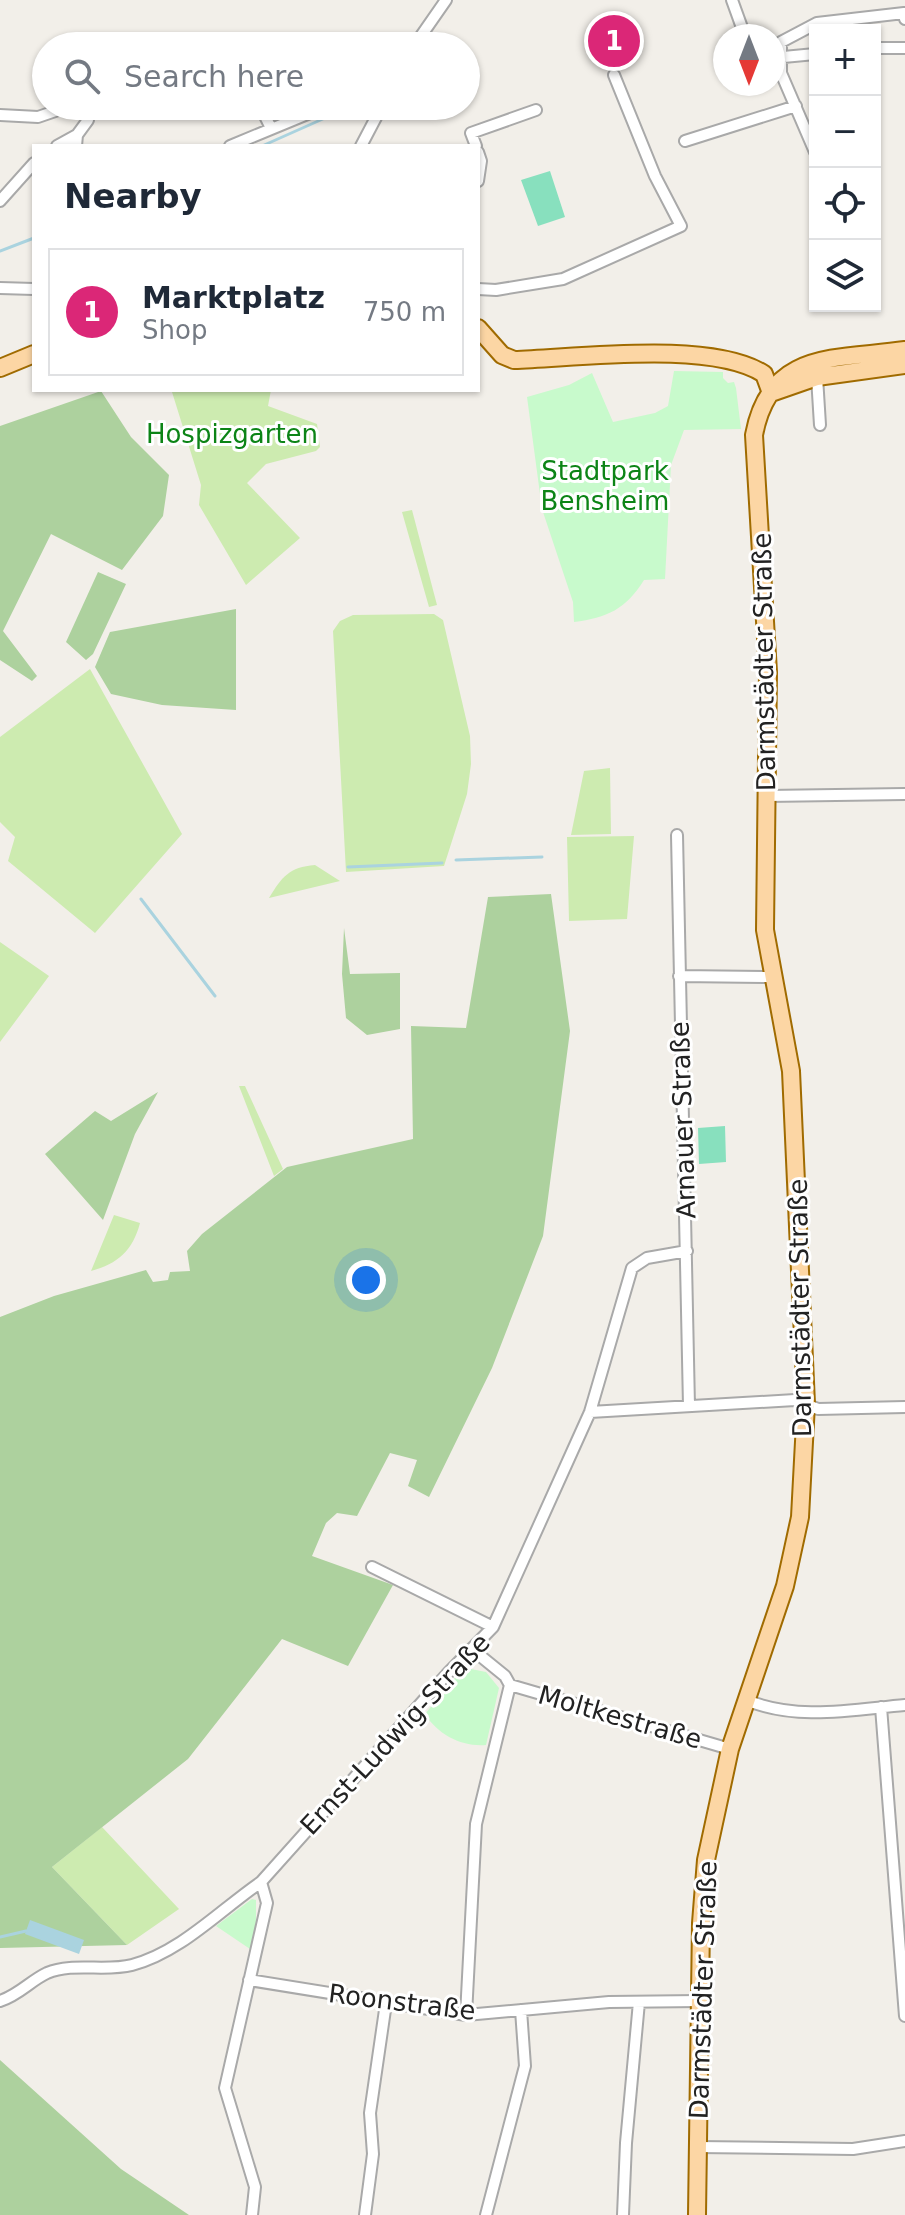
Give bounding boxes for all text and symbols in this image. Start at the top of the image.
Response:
pin: 1 [588,11,640,71]
north arrow [713,24,785,96]
map controls [809,24,881,312]
button: + [809,24,881,96]
search box [32,32,480,120]
icon: search [60,54,104,98]
text: Search here [124,59,304,94]
button: − [809,96,881,168]
button: locate [809,168,881,240]
text: Nearby [64,176,202,216]
button: layers [809,240,881,312]
text: Marktplatz [142,280,325,315]
text: 1 [83,297,101,327]
text: 750 m [363,297,446,327]
text: Shop [142,315,207,345]
park label: Hospizgarten [146,419,318,449]
park label: Stadtpark Bensheim [541,456,669,516]
street label: Darmstädter Straße [747,532,781,792]
street label: Arnauer Straße [665,1021,701,1219]
street label: Darmstädter Straße [783,1178,817,1438]
your location [346,1260,386,1300]
street label: Ernst-Ludwig-Straße [294,1627,496,1841]
street label: Moltkestraße [535,1679,705,1755]
street label: Darmstädter Straße [683,1860,723,2120]
street label: Roonstraße [327,1978,477,2026]

